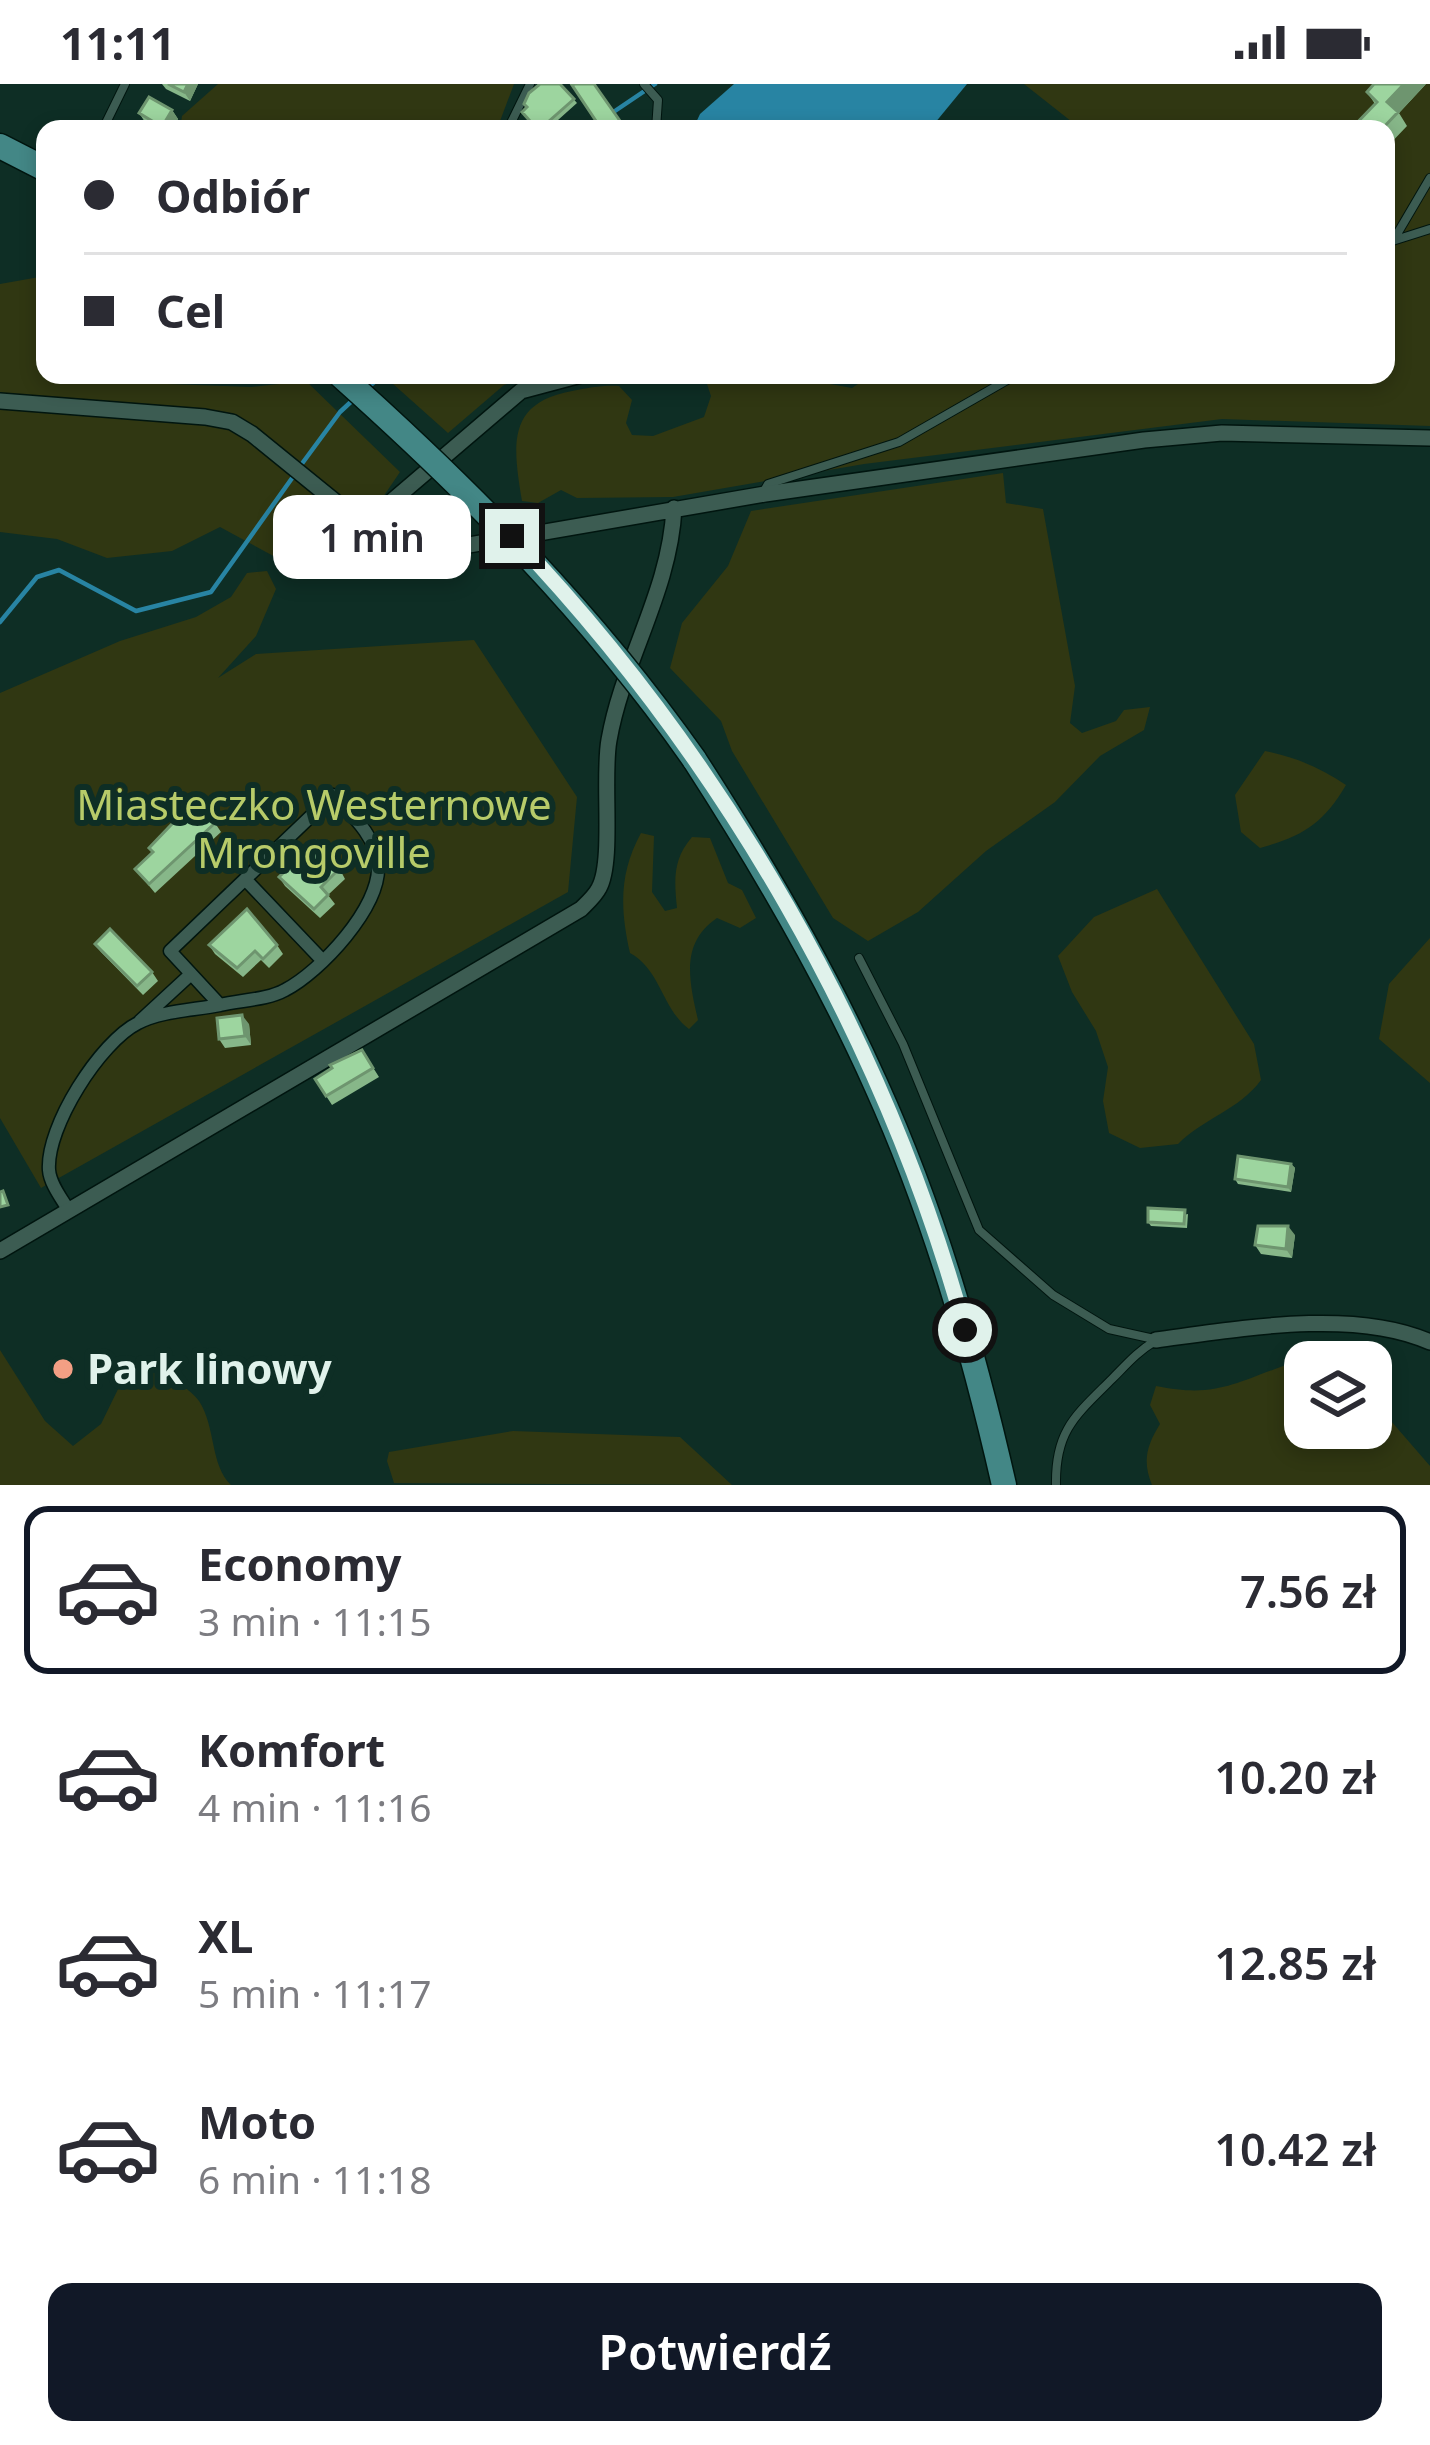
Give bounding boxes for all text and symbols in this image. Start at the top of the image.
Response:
text: 11:11 [60,12,176,73]
text: Odbiór [156,165,310,226]
text: Cel [156,280,225,341]
callout: 1 min [272,494,470,578]
route end [485,509,539,563]
text: 1 min [319,510,425,563]
park label: Miasteczko Westernowe Mrongoville [76,775,552,880]
route start [938,1303,992,1357]
place label: Park linowy [87,1339,332,1396]
map controls [1284,1341,1392,1449]
button: layers [1284,1341,1392,1449]
marker: Park linowy [50,1356,76,1382]
text: Economy [198,1533,402,1594]
icon: car [54,1536,162,1644]
text: 7.56 zł [1240,1560,1376,1621]
text: 3 min · 11:15 [198,1594,432,1647]
text: Komfort [198,1719,385,1780]
icon: car [54,1722,162,1830]
text: 10.20 zł [1214,1746,1376,1807]
text: 4 min · 11:16 [198,1780,432,1833]
text: XL [198,1905,253,1966]
icon: car [54,1908,162,2016]
text: 12.85 zł [1214,1932,1376,1993]
text: 5 min · 11:17 [198,1966,432,2019]
text: Moto [198,2091,316,2152]
icon: car [54,2094,162,2202]
text: 10.42 zł [1214,2118,1376,2179]
text: 6 min · 11:18 [198,2152,432,2205]
button: Potwierdź [48,2283,1382,2421]

